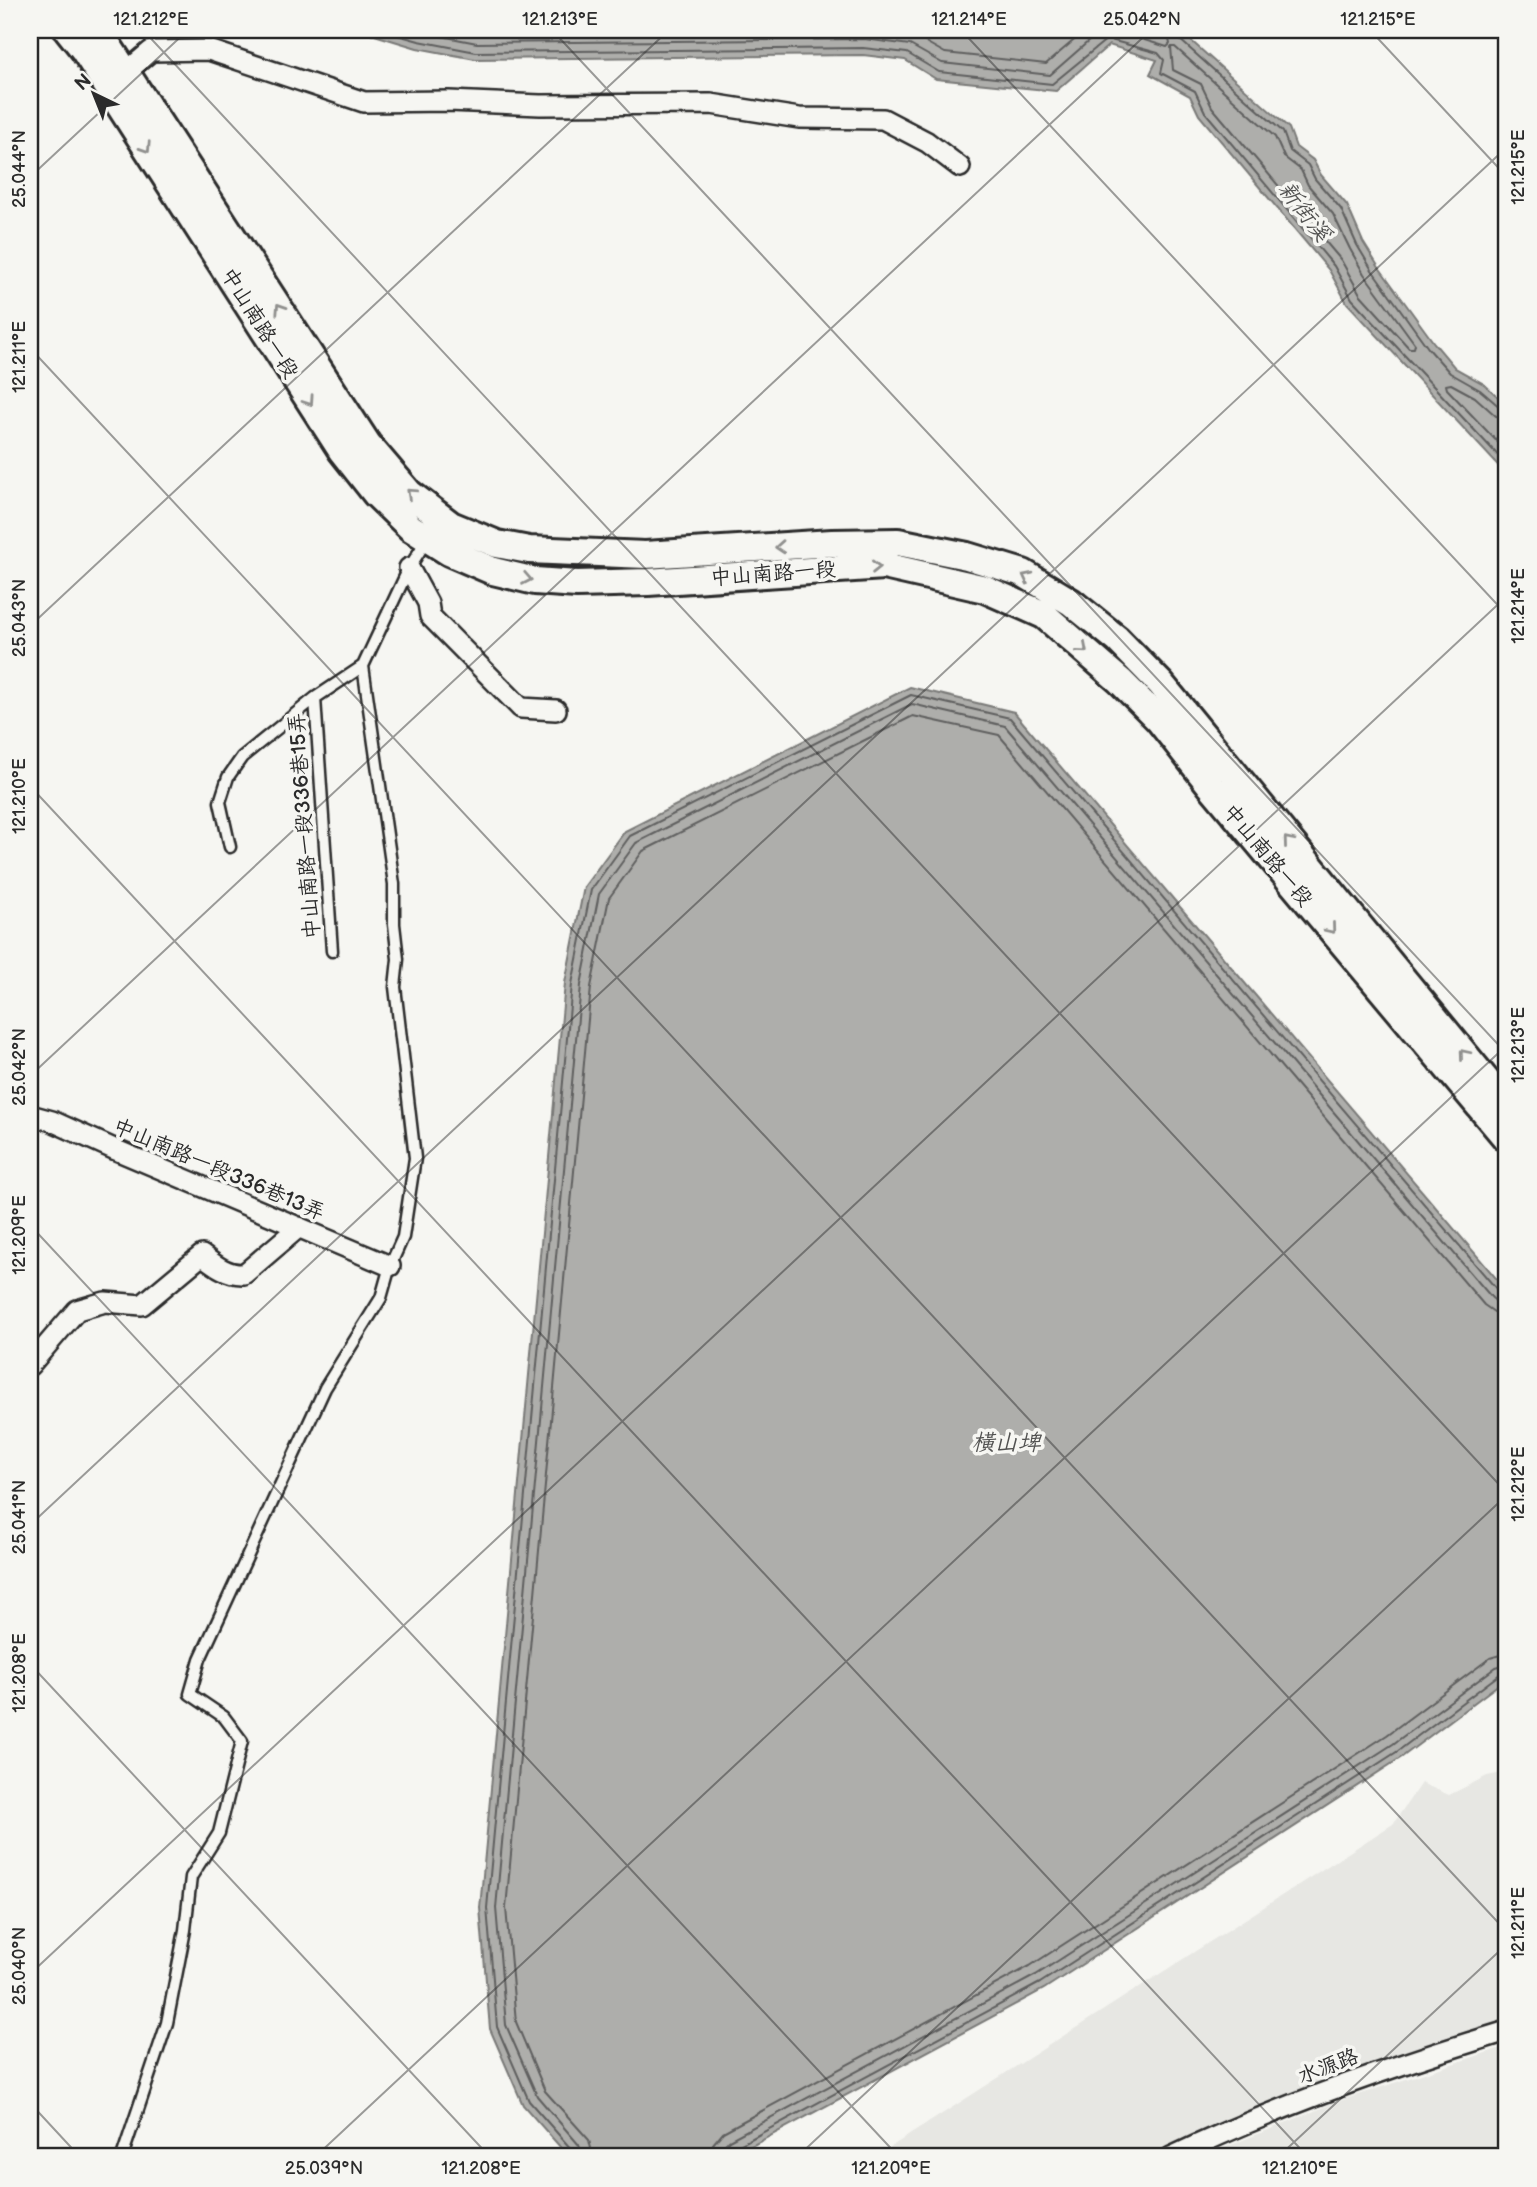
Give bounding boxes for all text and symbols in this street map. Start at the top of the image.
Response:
text: 121.212°E [113,9,189,30]
text: 121.213°E [522,9,598,30]
text: 121.214°E [931,9,1007,30]
text: 25.042°N [1103,9,1181,30]
text: 121.215°E [1340,9,1416,30]
north arrow [60,60,130,130]
text: N [70,69,96,96]
text: 121.215°E [1508,129,1529,205]
text: 25.044°N [9,130,30,208]
one-way arrow [138,140,150,153]
water label: 新街溪 [1272,176,1338,249]
street label: 中山南路一段 [216,263,304,383]
one-way arrow [275,303,288,316]
text: 121.211°E [9,321,30,393]
one-way arrow [301,393,313,406]
one-way arrow [406,489,419,501]
one-way arrow [774,539,785,554]
street label: 中山南路一段 [709,557,837,590]
one-way arrow [872,559,882,575]
text: 121.214°E [1508,568,1529,644]
one-way arrow [521,570,533,585]
one-way arrow [1022,571,1034,585]
text: 25.043°N [9,579,30,657]
one-way arrow [1075,641,1088,653]
street label: 中山南路一段336巷15弄 [284,712,325,940]
text: 121.210°E [9,758,30,834]
street label: 中山南路一段 [1218,799,1318,912]
one-way arrow [1284,836,1296,849]
one-way arrow [1322,921,1335,934]
text: 121.213°E [1508,1007,1529,1083]
text: 25.042°N [9,1028,30,1106]
one-way arrow [1460,1049,1472,1062]
street label: 中山南路一段336巷13弄 [109,1113,328,1225]
text: 121.209°E [9,1195,30,1275]
water label: 橫山埤 [972,1429,1043,1457]
text: 121.212°E [1508,1446,1529,1522]
text: 25.041°N [9,1480,30,1554]
text: 121.208°E [9,1633,30,1713]
text: 121.211°E [1508,1887,1529,1959]
text: 25.040°N [9,1927,30,2005]
street label: 水源路 [1294,2044,1362,2089]
text: 25.039°N [285,2158,363,2179]
text: 121.208°E [441,2158,521,2179]
text: 121.209°E [851,2158,931,2179]
text: 121.210°E [1262,2158,1338,2179]

